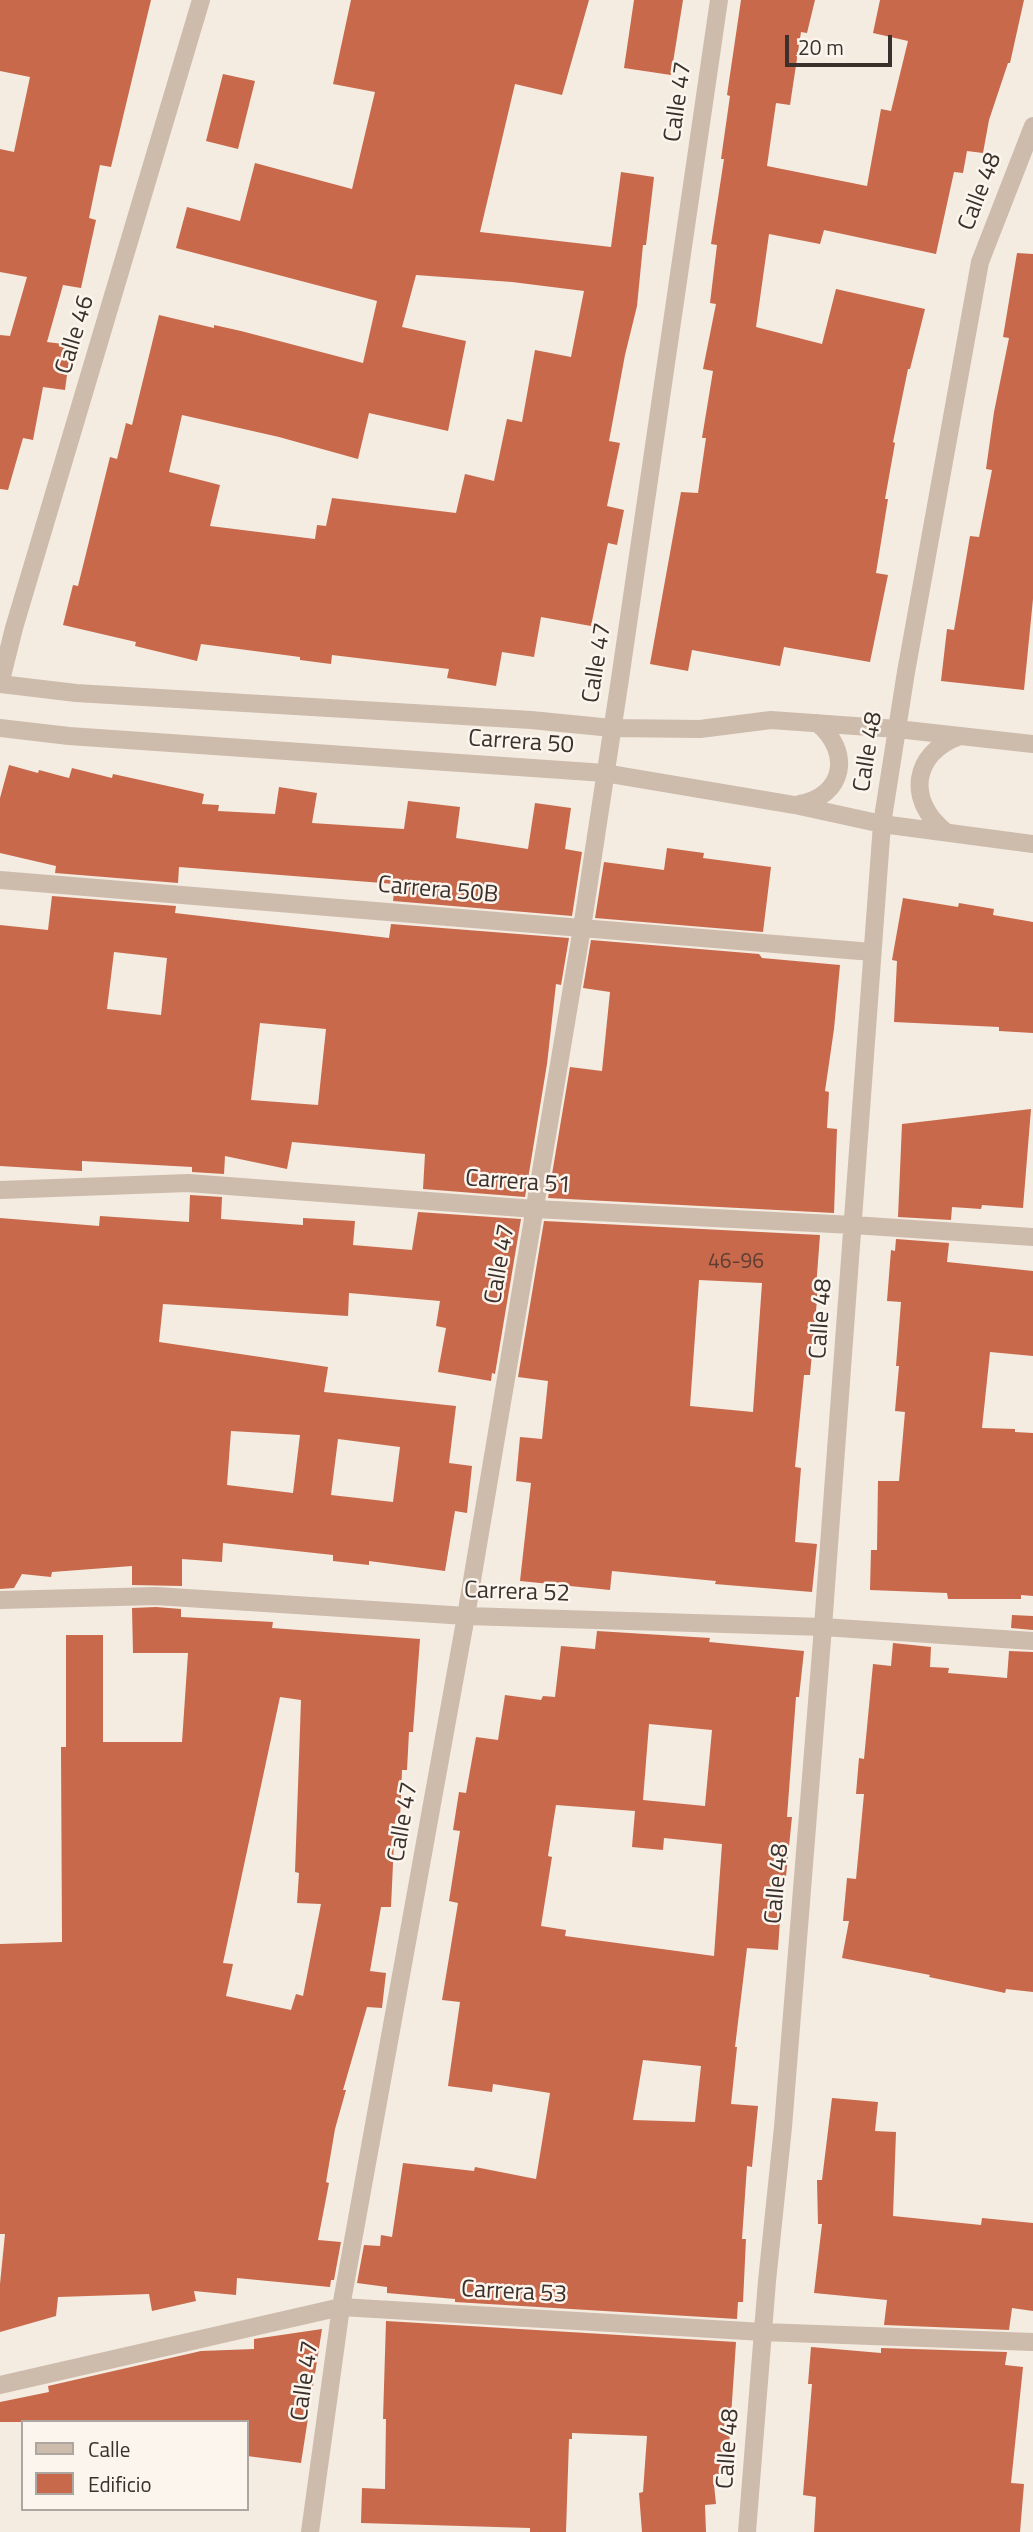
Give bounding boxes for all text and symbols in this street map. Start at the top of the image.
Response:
scale bar [788,21,895,65]
text: 20 m [798,31,844,63]
street label: Calle 47 [659,60,699,144]
street label: Calle 48 [953,149,1009,235]
street label: Calle 46 [50,292,102,378]
street label: Calle 47 [577,621,619,705]
street label: Calle 48 [848,710,890,794]
street label: Carrera 50 [467,725,575,761]
street label: Carrera 50B [377,871,499,911]
street label: Carrera 51 [464,1165,572,1201]
street label: Calle 47 [480,1222,522,1306]
house number: 46-96 [708,1250,764,1276]
street label: Calle 48 [805,1278,839,1360]
street label: Carrera 52 [464,1577,570,1609]
street label: Calle 47 [383,1780,425,1864]
street label: Calle 48 [760,1843,796,1925]
street label: Carrera 53 [460,2276,568,2310]
street label: Calle 47 [286,2339,326,2423]
street label: Calle 48 [712,2408,746,2490]
legend [21,2420,248,2511]
text: Calle [88,2433,130,2465]
text: Edificio [88,2468,152,2500]

